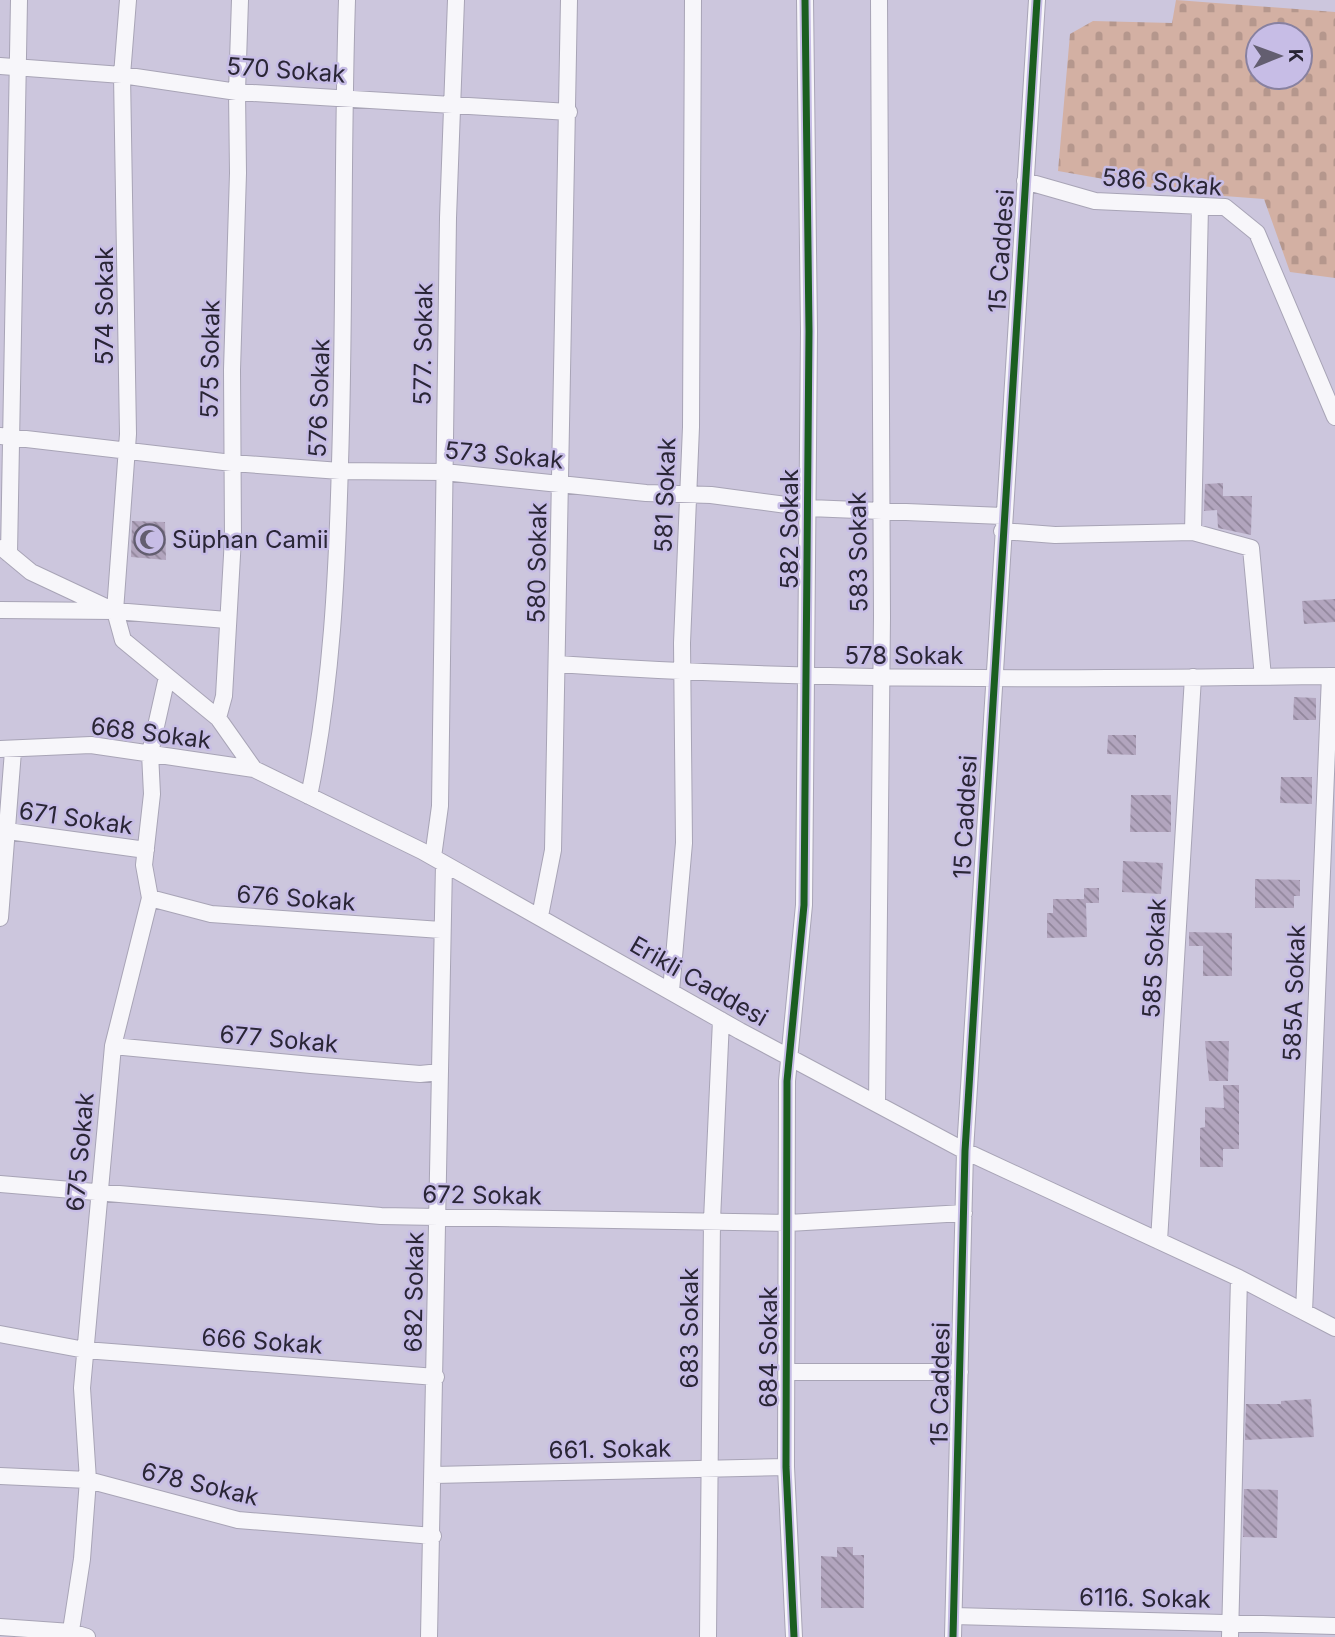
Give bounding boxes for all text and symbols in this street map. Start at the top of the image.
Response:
north arrow [1244,21,1314,91]
text: K [1284,49,1307,63]
street label: 570 Sokak [225,51,347,89]
street label: 586 Sokak [1101,162,1223,202]
street label: 15 Caddesi [982,188,1020,314]
street label: 574 Sokak [90,247,119,365]
street label: 577. Sokak [407,283,439,405]
street label: 575 Sokak [194,299,226,419]
street label: 576 Sokak [302,338,336,458]
street label: 573 Sokak [443,435,565,475]
street label: 581 Sokak [648,437,682,553]
street label: 582 Sokak [775,469,804,589]
street label: 583 Sokak [842,491,874,613]
street label: 580 Sokak [521,502,553,624]
mosque icon: Süphan Camii [132,522,166,556]
place label: Süphan Camii [172,525,329,554]
street label: 578 Sokak [844,641,964,670]
street label: 668 Sokak [89,711,213,755]
street label: 15 Caddesi [947,754,983,880]
street label: 671 Sokak [17,796,135,840]
street label: 676 Sokak [235,879,357,917]
street label: 585 Sokak [1136,897,1172,1019]
street label: 585A Sokak [1277,924,1311,1062]
street label: Erikli Caddesi [625,930,773,1032]
street label: 677 Sokak [219,1019,339,1059]
street label: 675 Sokak [60,1091,100,1213]
street label: 672 Sokak [422,1179,542,1211]
street label: 682 Sokak [398,1231,430,1353]
street label: 683 Sokak [675,1268,704,1388]
street label: 684 Sokak [754,1286,783,1408]
street label: 666 Sokak [201,1322,323,1360]
street label: 15 Caddesi [924,1322,956,1446]
street label: 661. Sokak [548,1433,672,1465]
street label: 678 Sokak [139,1456,261,1512]
street label: 6116. Sokak [1079,1582,1211,1614]

